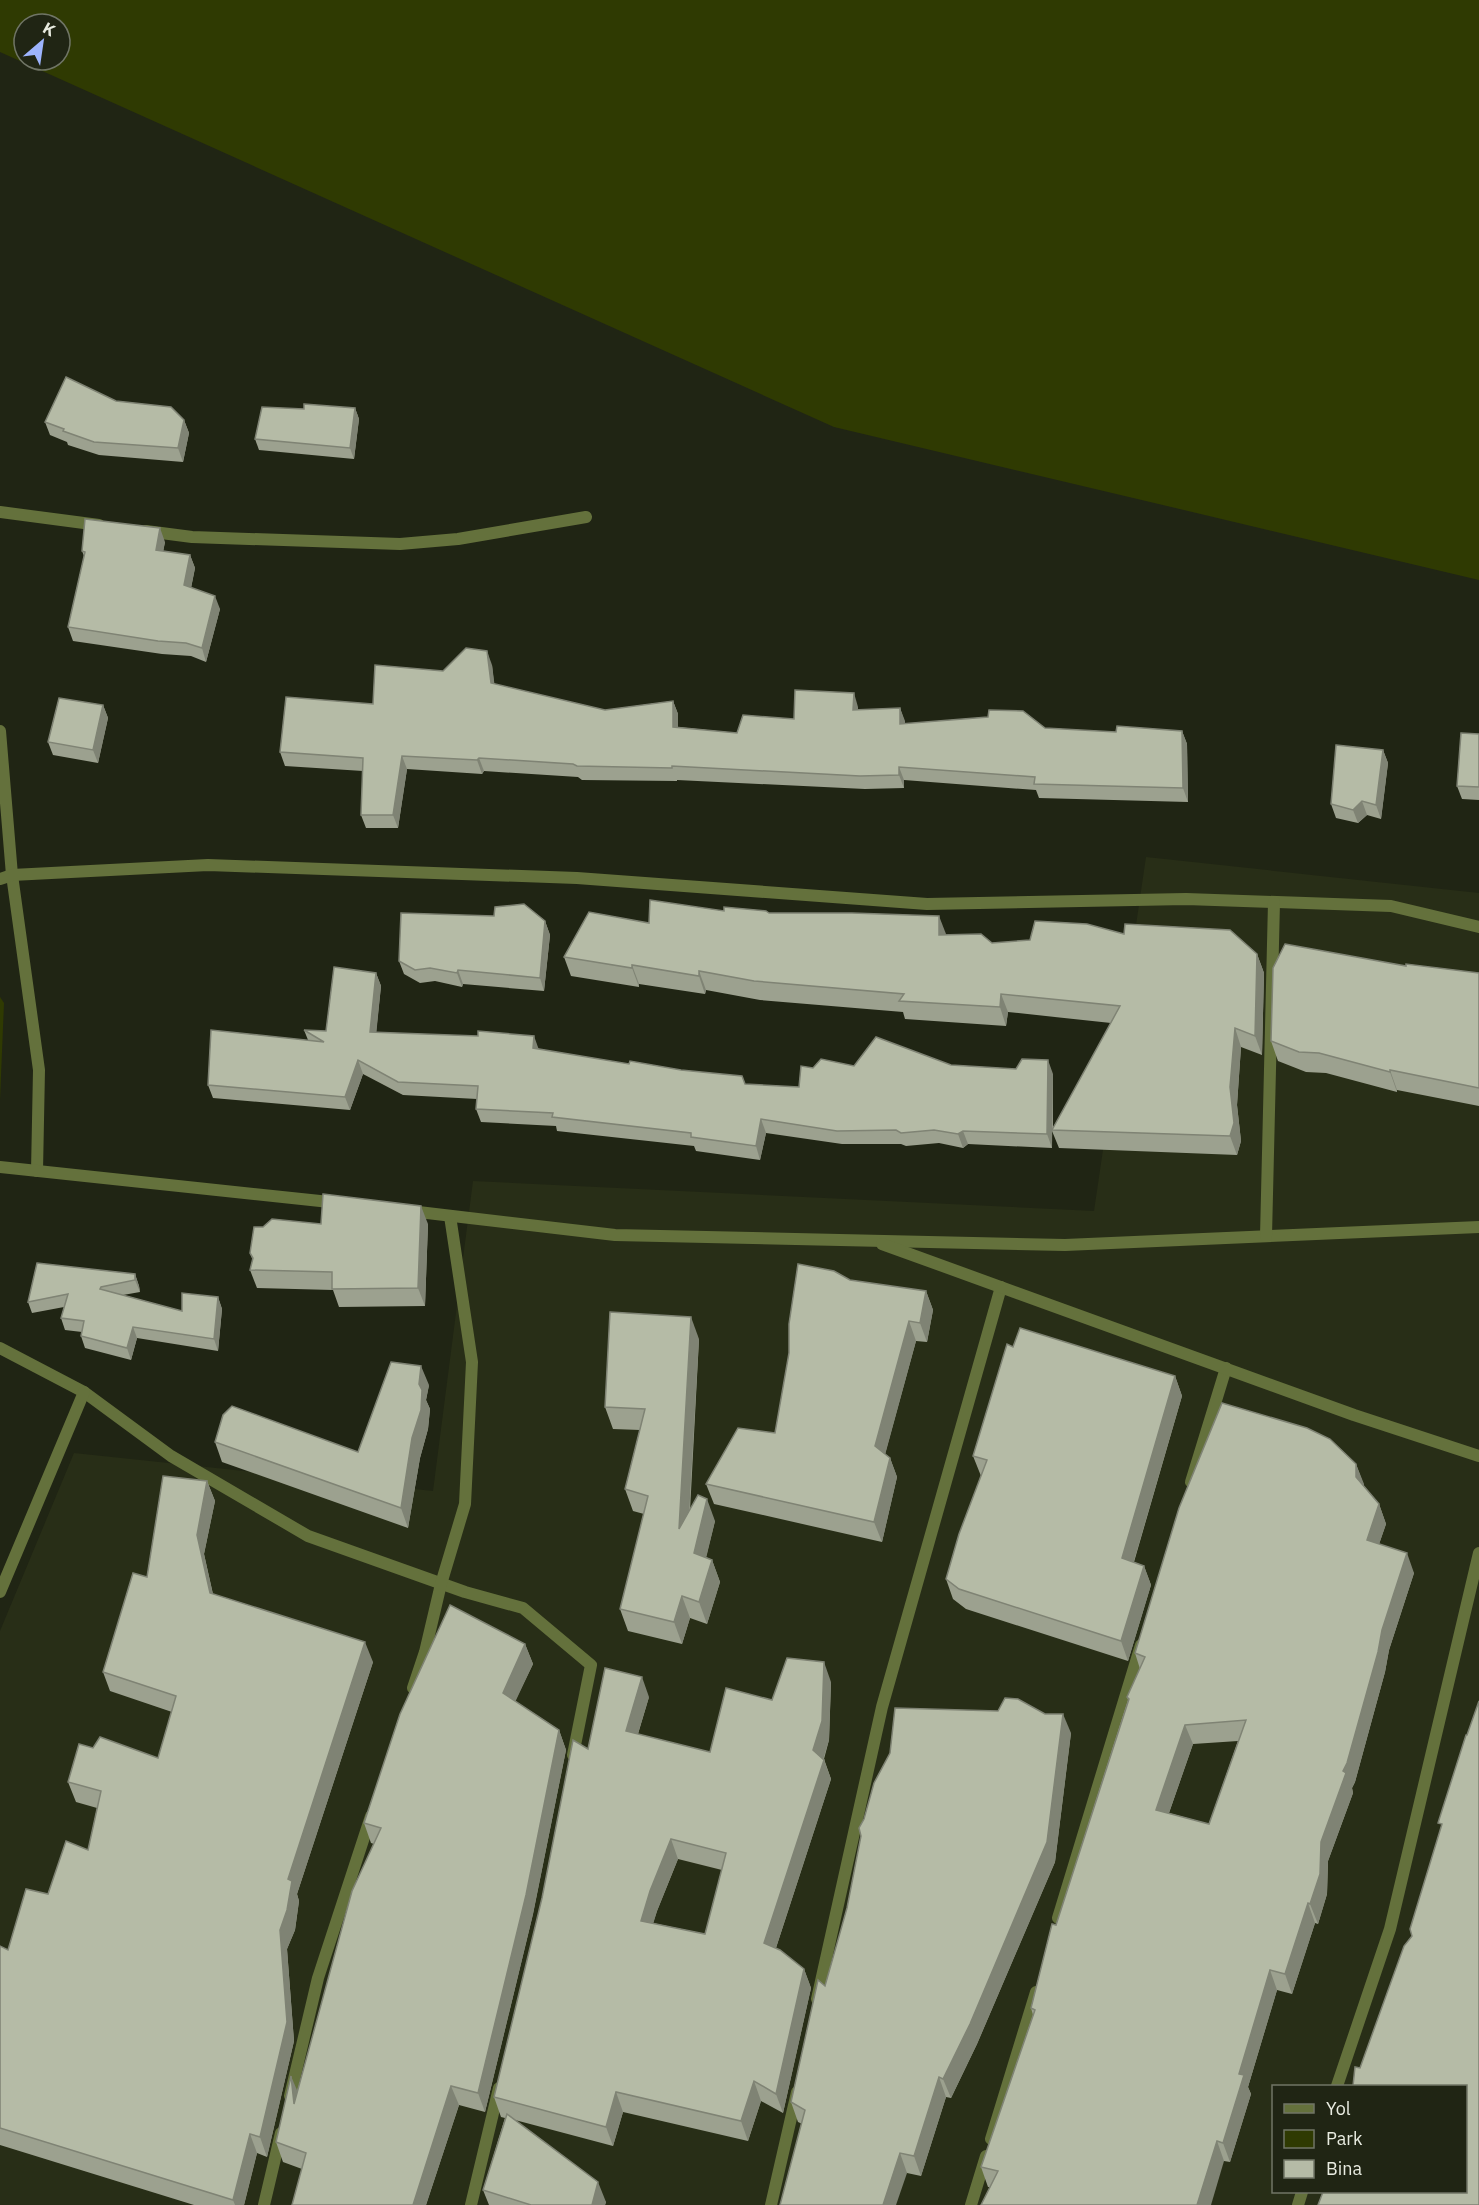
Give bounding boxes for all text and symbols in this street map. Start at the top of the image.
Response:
north arrow [12,12,72,72]
text: K [40,17,59,40]
legend [1272,2085,1467,2193]
text: Yol [1326,2097,1351,2120]
text: Park [1326,2127,1363,2150]
text: Bina [1326,2157,1362,2180]

